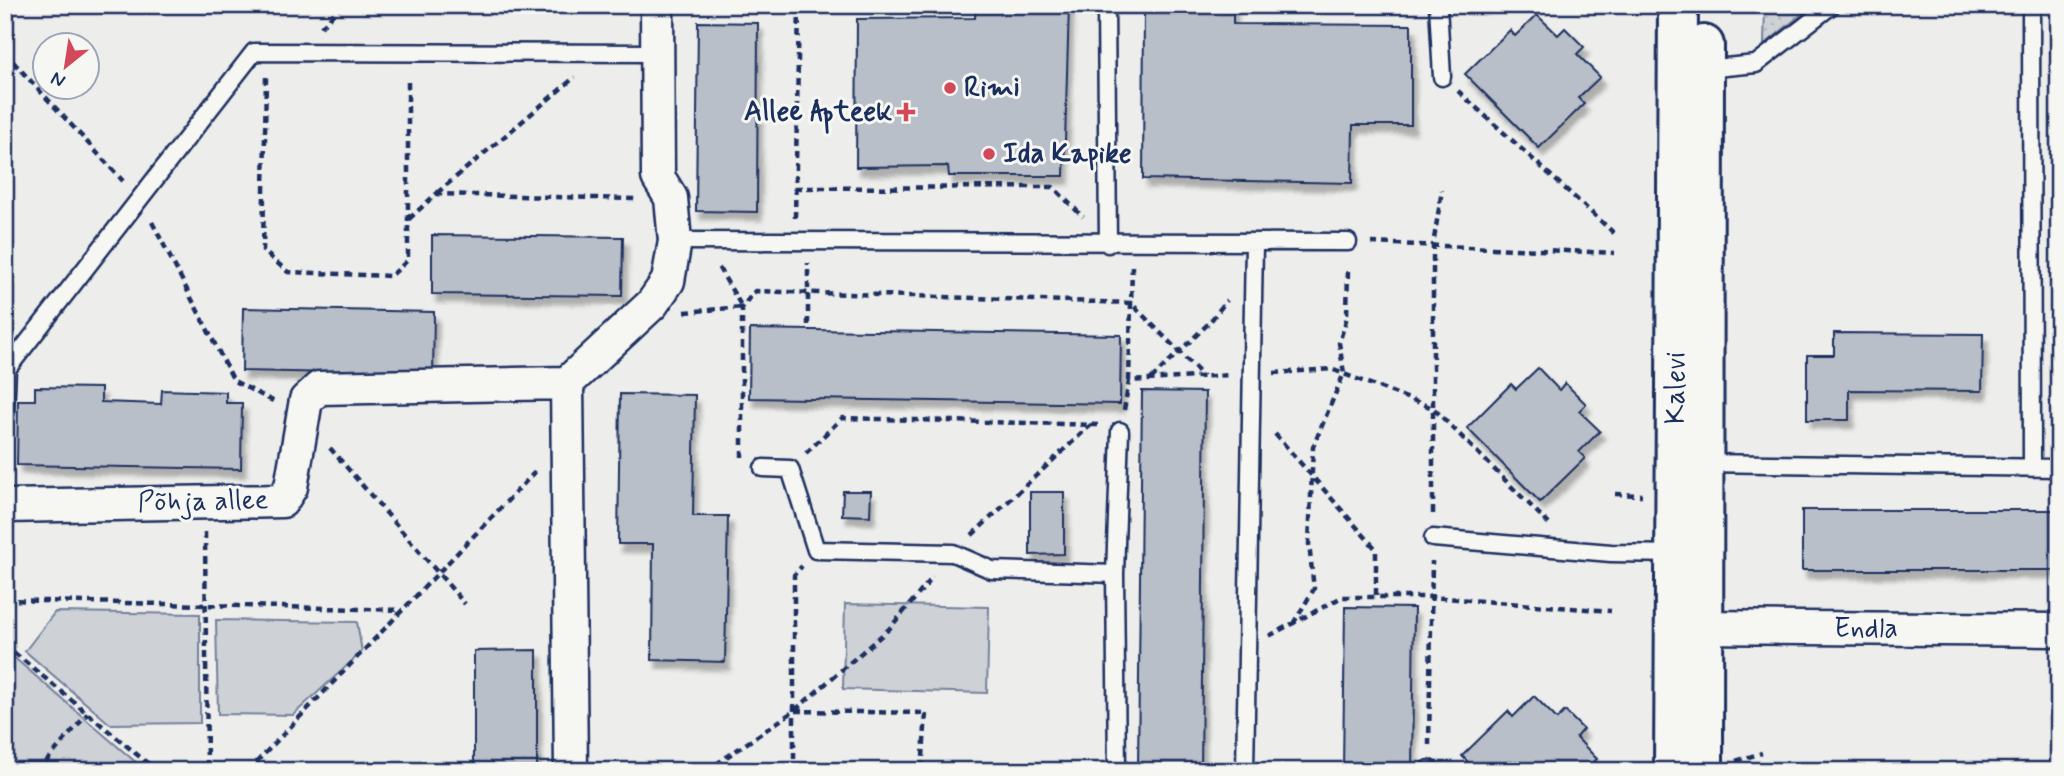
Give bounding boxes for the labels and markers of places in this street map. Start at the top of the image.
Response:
place label: Rimi [964,70,1020,107]
marker: Rimi [942,80,958,96]
place label: Allee Apteek [744,94,892,134]
marker: Allee Apteek [898,104,914,120]
place label: Ida Kapike [1003,136,1132,173]
marker: Ida Kapike [981,146,997,162]

